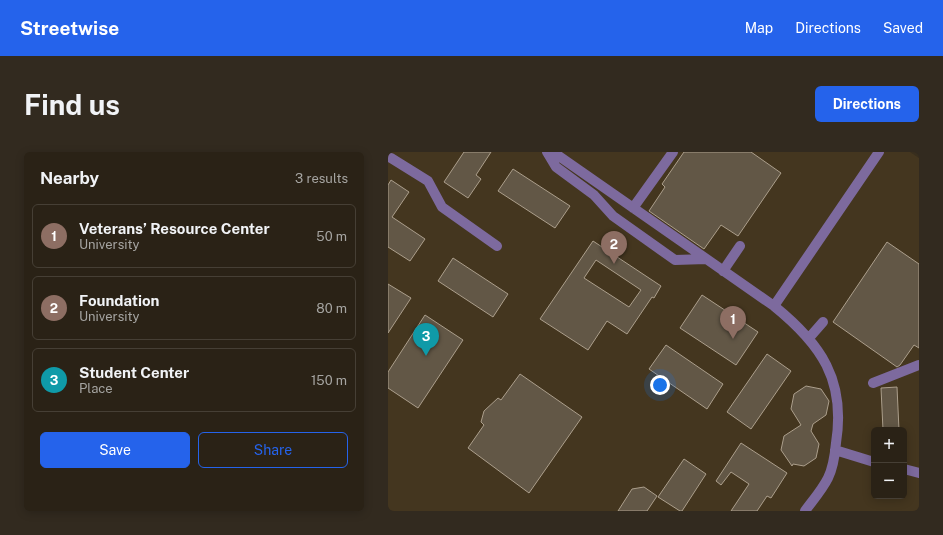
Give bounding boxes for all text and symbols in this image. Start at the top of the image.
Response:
text: Streetwise [20,17,119,39]
text: Map [745,20,773,36]
text: Directions [795,20,861,36]
text: Saved [883,20,923,36]
button: Directions [815,86,919,122]
text: Find us [24,88,120,121]
text: Nearby [40,168,99,188]
text: 3 results [295,171,348,186]
text: Veterans’ Resource Center [79,220,270,237]
text: 1 [51,229,57,244]
text: 50 m [316,229,347,244]
pin: 2 [601,231,627,264]
text: University [79,237,139,252]
text: Foundation [79,292,159,309]
text: 2 [50,301,58,316]
text: 80 m [316,301,347,316]
pin: 1 [720,306,746,339]
text: University [79,309,139,324]
pin: 3 [413,323,439,356]
text: Student Center [79,364,189,381]
text: 3 [50,373,58,388]
text: 150 m [311,373,347,388]
your location [650,375,670,395]
text: Place [79,381,113,396]
map controls [871,427,907,499]
button: + [871,427,907,463]
button: Save [40,432,190,468]
button: Share [198,432,348,468]
button: − [871,463,907,499]

